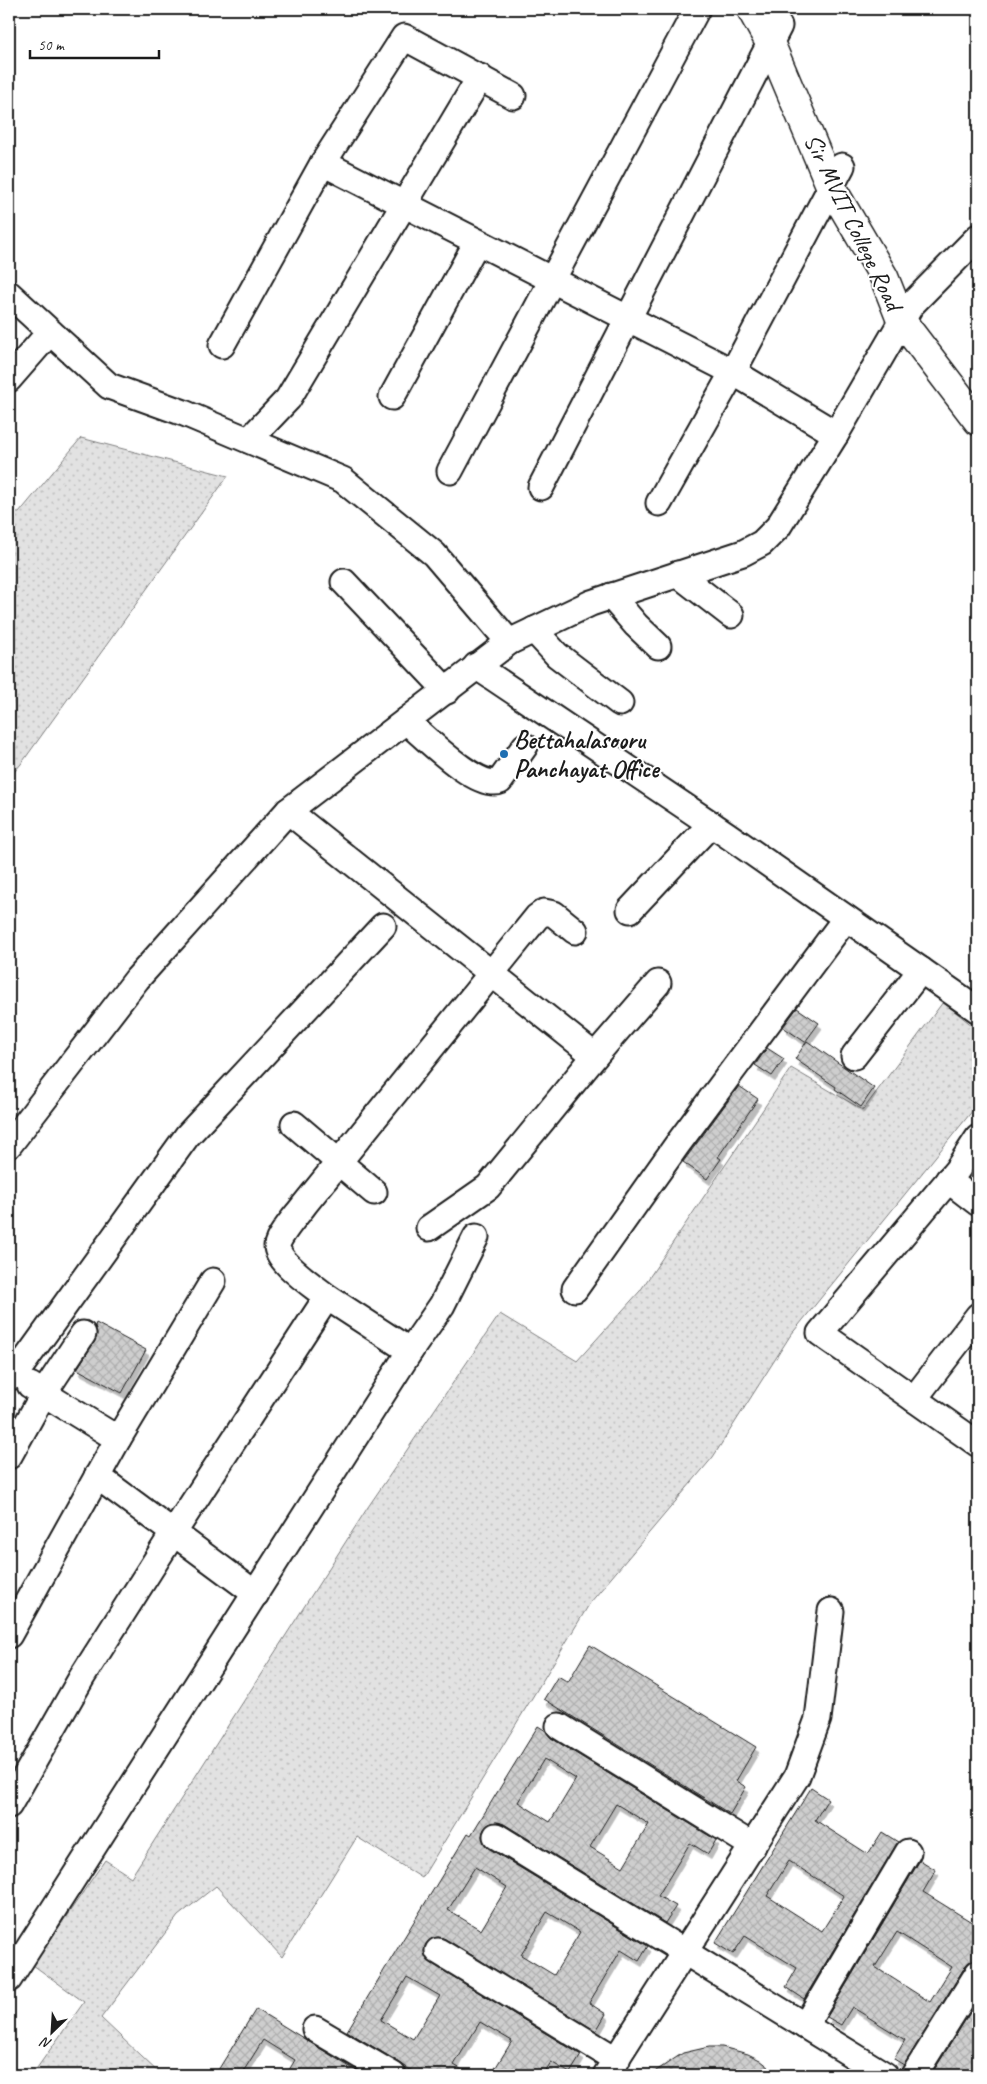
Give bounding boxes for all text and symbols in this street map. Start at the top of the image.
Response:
scale bar [30,28,159,60]
text: 50 m [38,36,65,55]
street label: Sir MVIT College Road [796,129,911,319]
place label: Bettahalasooru Panchayat Office [514,724,661,785]
marker: Bettahalasooru Panchayat Office [498,748,510,760]
north arrow [28,2006,78,2056]
text: N [37,2033,54,2053]

